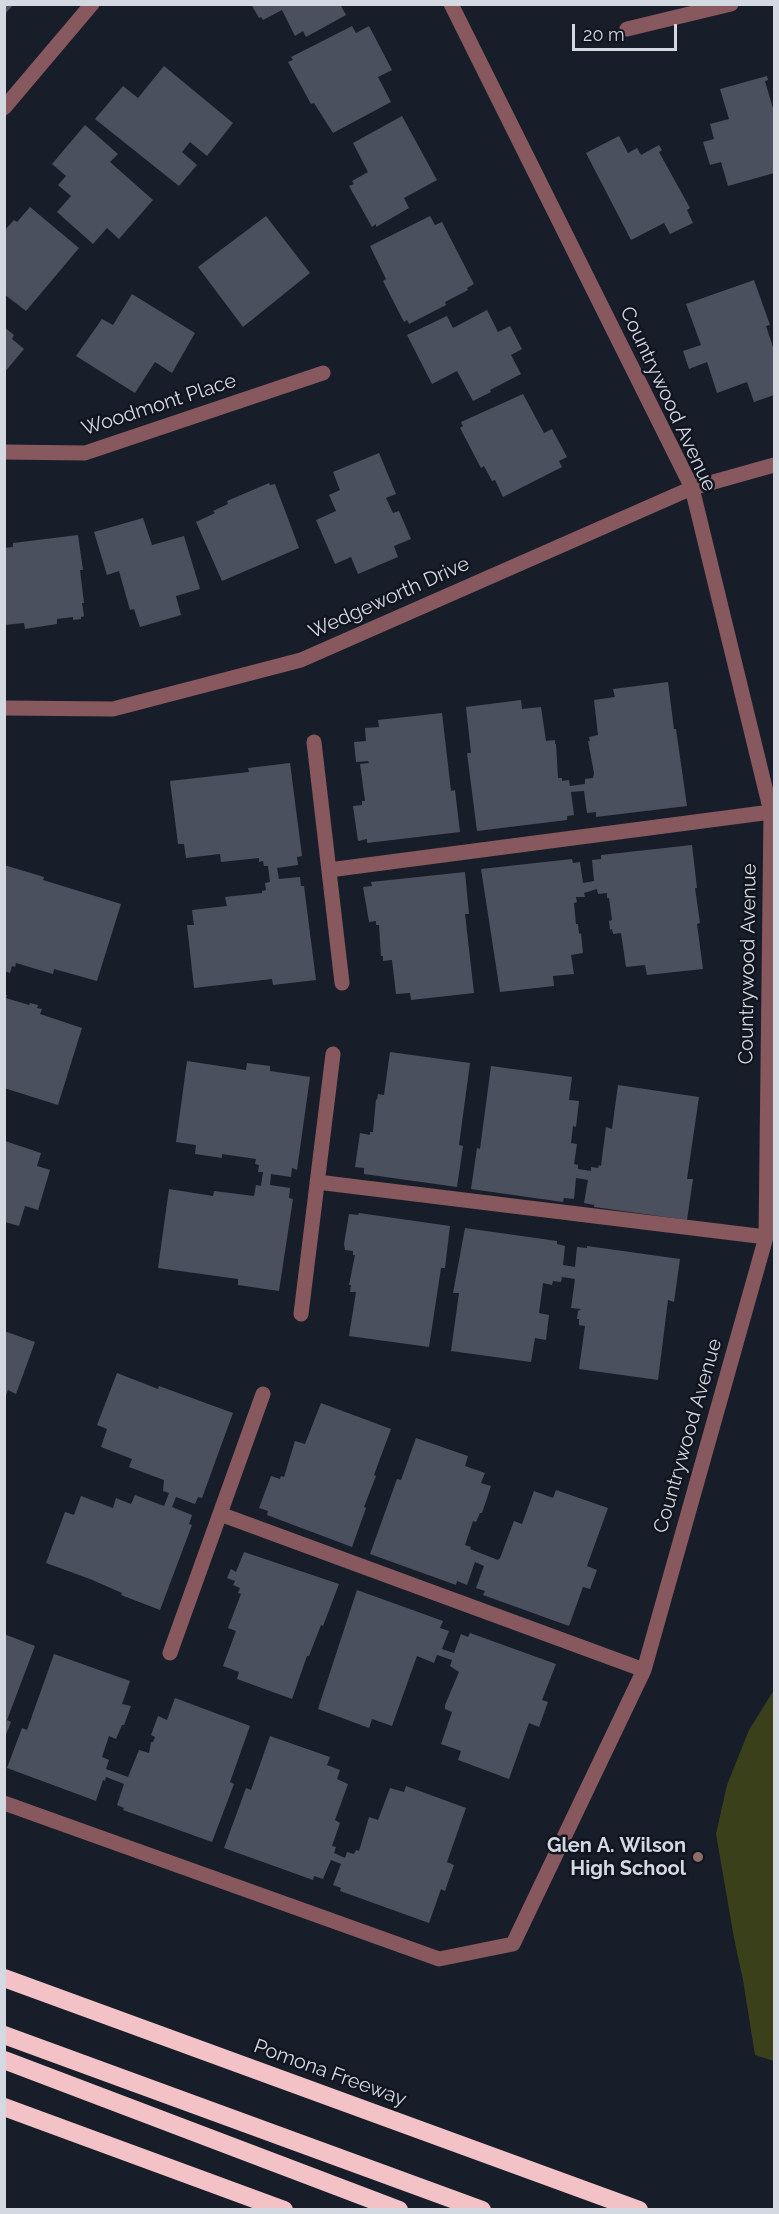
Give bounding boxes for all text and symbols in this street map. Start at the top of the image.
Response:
scale bar [575,12,680,50]
text: 20 m [583,24,625,45]
street label: Countrywood Avenue [615,303,721,495]
street label: Woodmont Place [79,369,239,441]
street label: Wedgeworth Drive [305,552,473,644]
street label: Countrywood Avenue [734,863,762,1065]
street label: Countrywood Avenue [649,1336,727,1536]
place label: Glen A. Wilson High School [547,1834,686,1881]
marker: Glen A. Wilson High School [691,1850,705,1864]
street label: Pomona Freeway [251,2034,409,2112]

